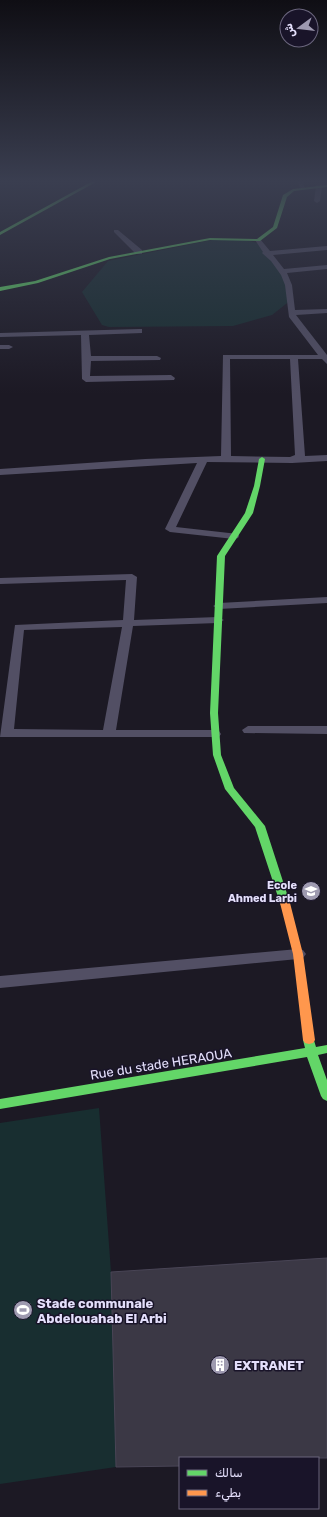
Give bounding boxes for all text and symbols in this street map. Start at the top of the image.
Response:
north arrow [279,8,319,48]
text: ش [282,22,298,39]
place label: Ecole Ahmed Larbi [228,879,297,905]
school or university icon: Ecole Ahmed Larbi [300,880,322,902]
street label: Rue du stade HERAOUA [89,1045,233,1083]
place label: Stade communale Abdelouahab El Arbi [37,1296,167,1326]
sports icon: Stade communale Abdelouahab El Arbi [12,1299,34,1321]
building icon: EXTRANET [209,1354,231,1376]
place label: EXTRANET [234,1358,304,1373]
legend [179,1457,319,1509]
text: سالك [215,1466,243,1480]
text: بطيء [215,1486,241,1502]

